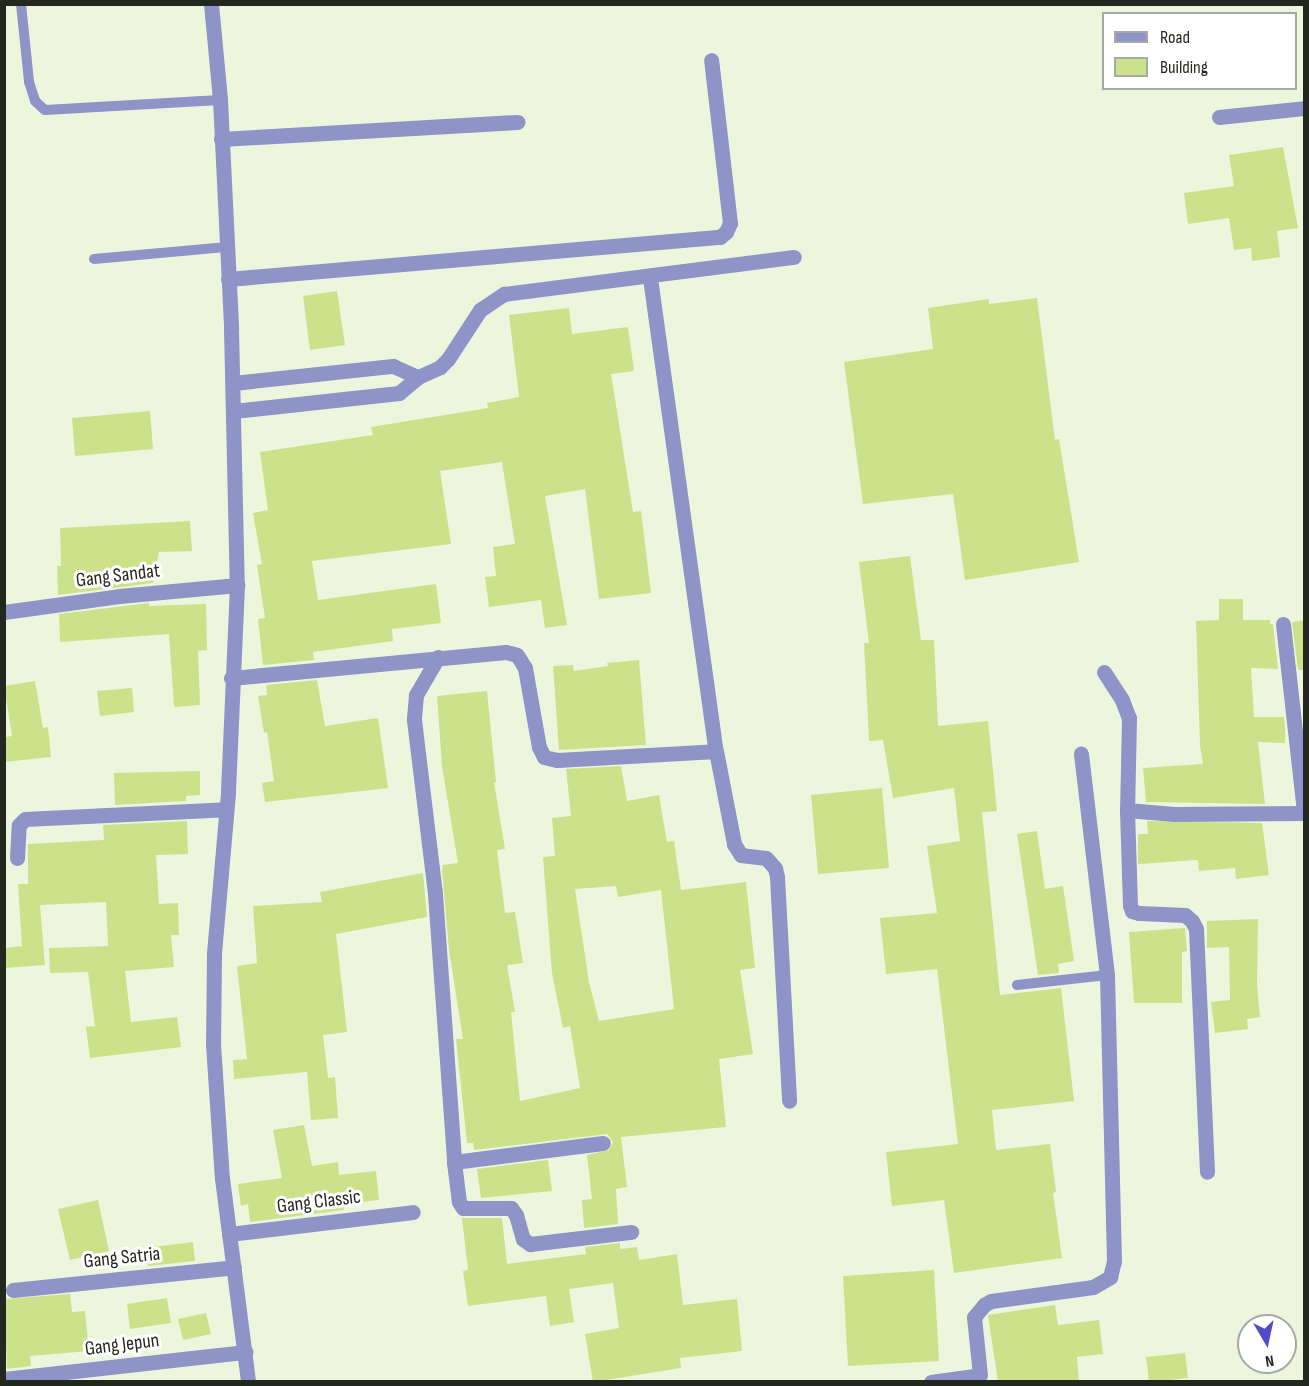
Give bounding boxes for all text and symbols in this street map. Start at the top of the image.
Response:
legend [1102,12,1297,90]
text: Road [1160,27,1190,48]
text: Building [1160,57,1208,78]
street label: Gang Sandat [75,559,161,593]
street label: Gang Classic [276,1185,362,1219]
street label: Gang Satria [83,1242,161,1274]
north arrow [1237,1314,1297,1374]
street label: Gang Jepun [83,1329,161,1361]
text: N [1264,1350,1275,1370]

